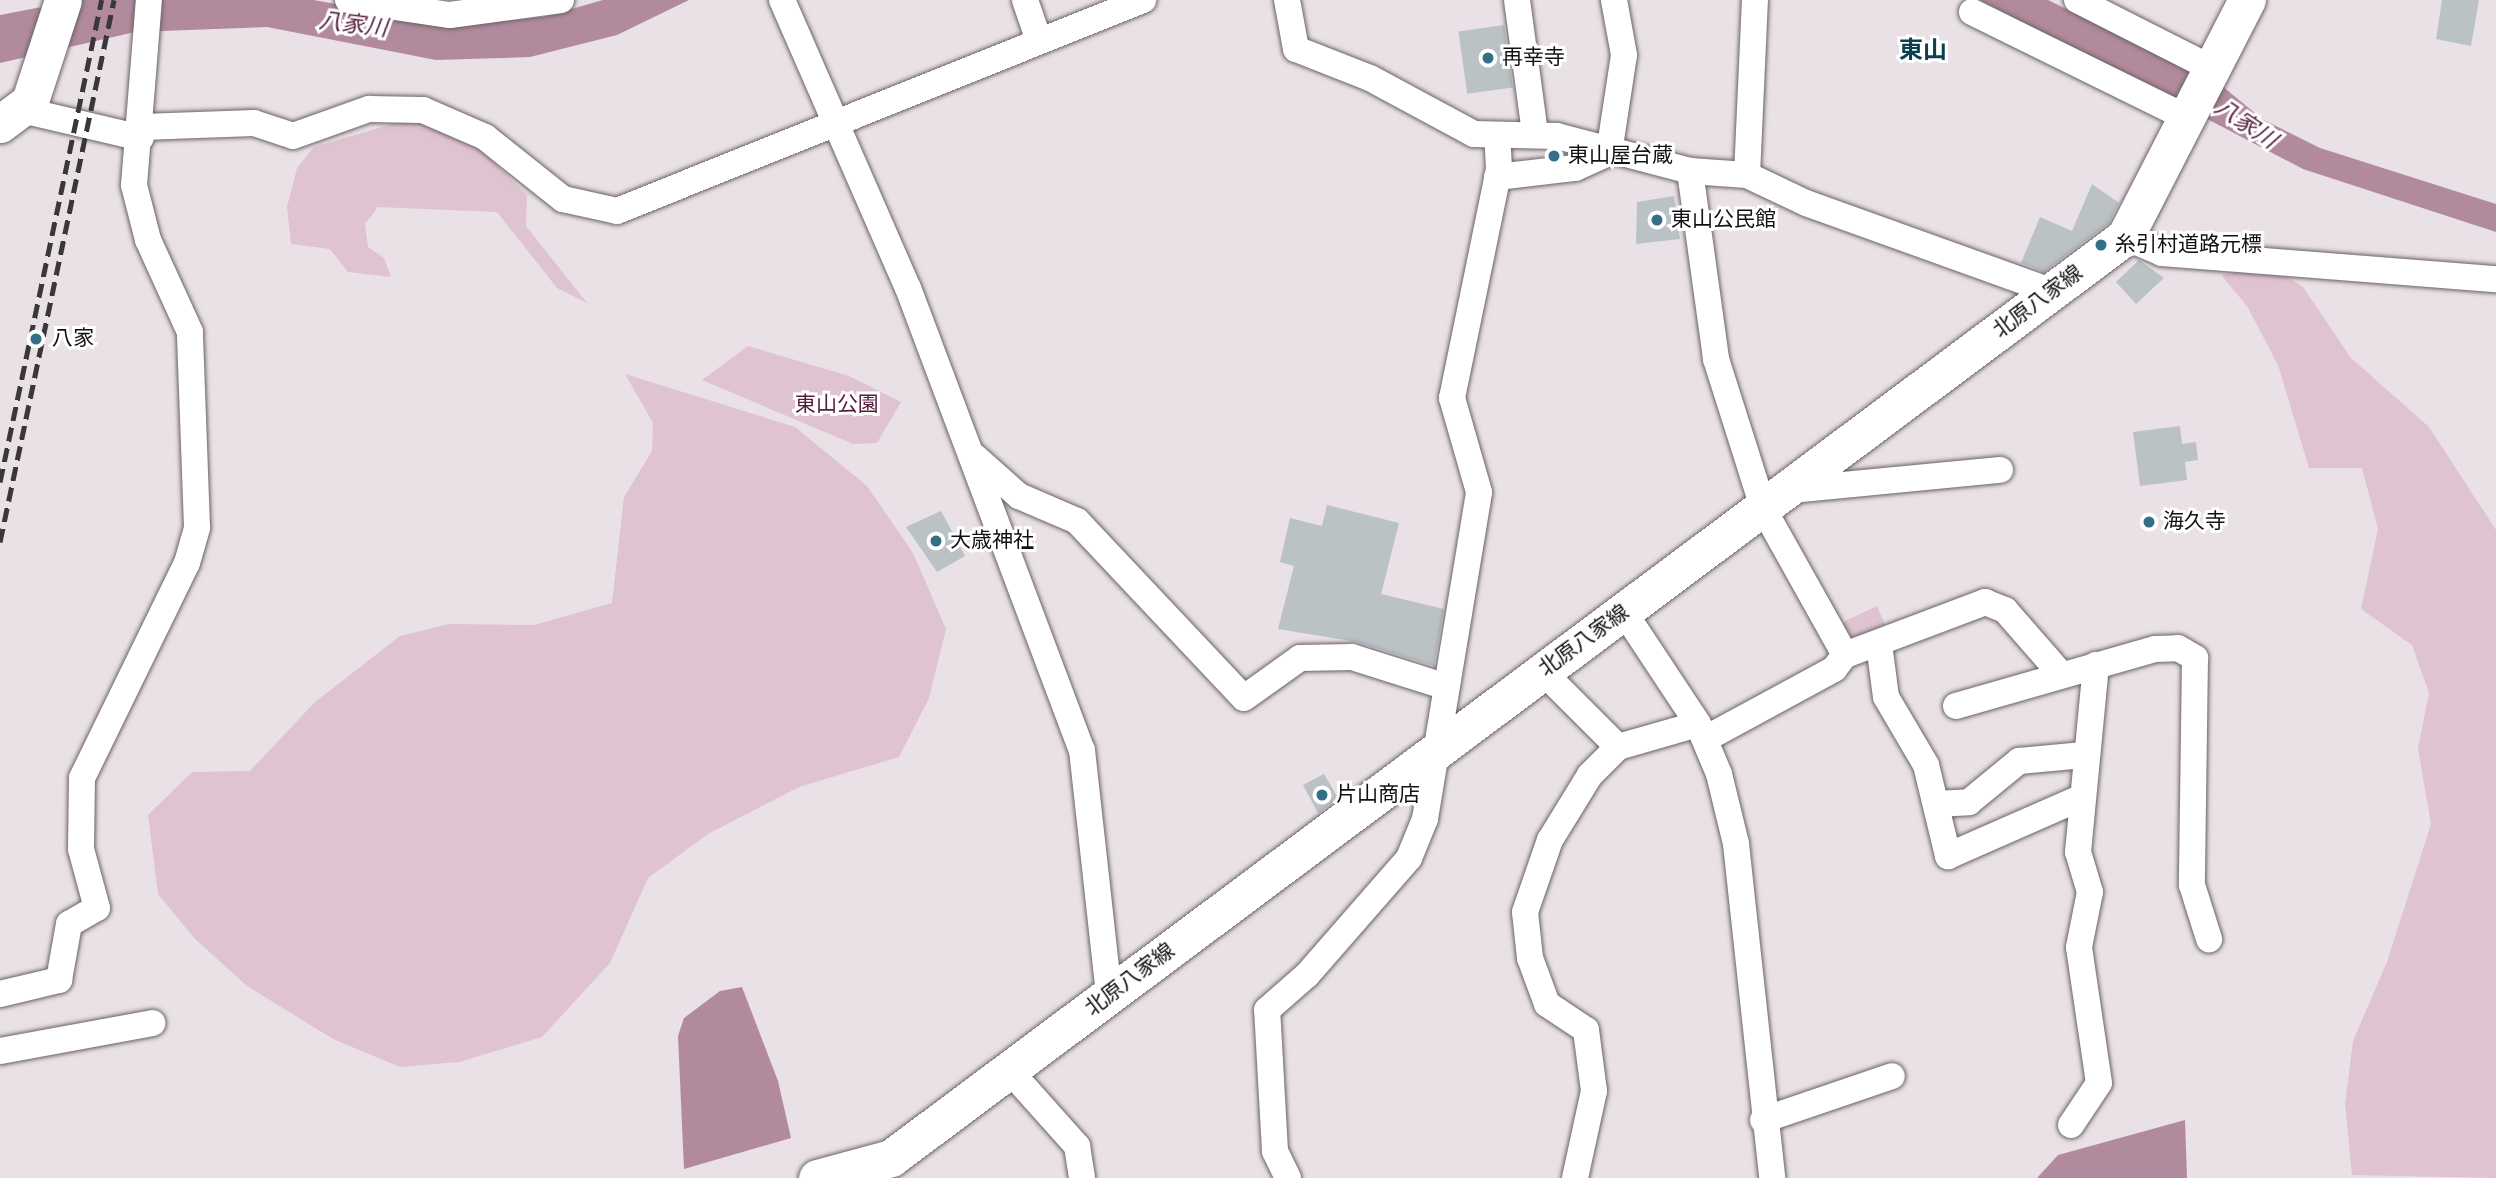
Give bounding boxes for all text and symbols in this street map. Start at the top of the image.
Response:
water label: 八家川 [317,8,389,44]
district label: 東山 [1899,38,1947,66]
place label: 再幸寺 [1502,45,1565,71]
marker: 再幸寺 [1480,50,1496,66]
water label: 八家川 [2209,94,2281,156]
place label: 東山屋台蔵 [1568,143,1673,169]
marker: 東山屋台蔵 [1546,148,1562,164]
place label: 東山公民館 [1671,207,1776,233]
marker: 東山公民館 [1649,212,1665,228]
place label: 糸引村道路元標 [2115,232,2262,258]
marker: 糸引村道路元標 [2093,237,2109,253]
street label: 北原八家線 [1988,260,2088,344]
place label: 八家 [52,326,94,352]
marker: 八家 [26,329,46,349]
park label: 東山公園 [795,392,879,418]
place label: 海久寺 [2163,509,2226,535]
marker: 海久寺 [2141,514,2157,530]
place label: 大歳神社 [950,528,1034,554]
marker: 大歳神社 [928,533,944,549]
street label: 北原八家線 [1534,600,1634,682]
place label: 片山商店 [1336,782,1420,808]
marker: 片山商店 [1314,787,1330,803]
street label: 北原八家線 [1080,938,1180,1022]

